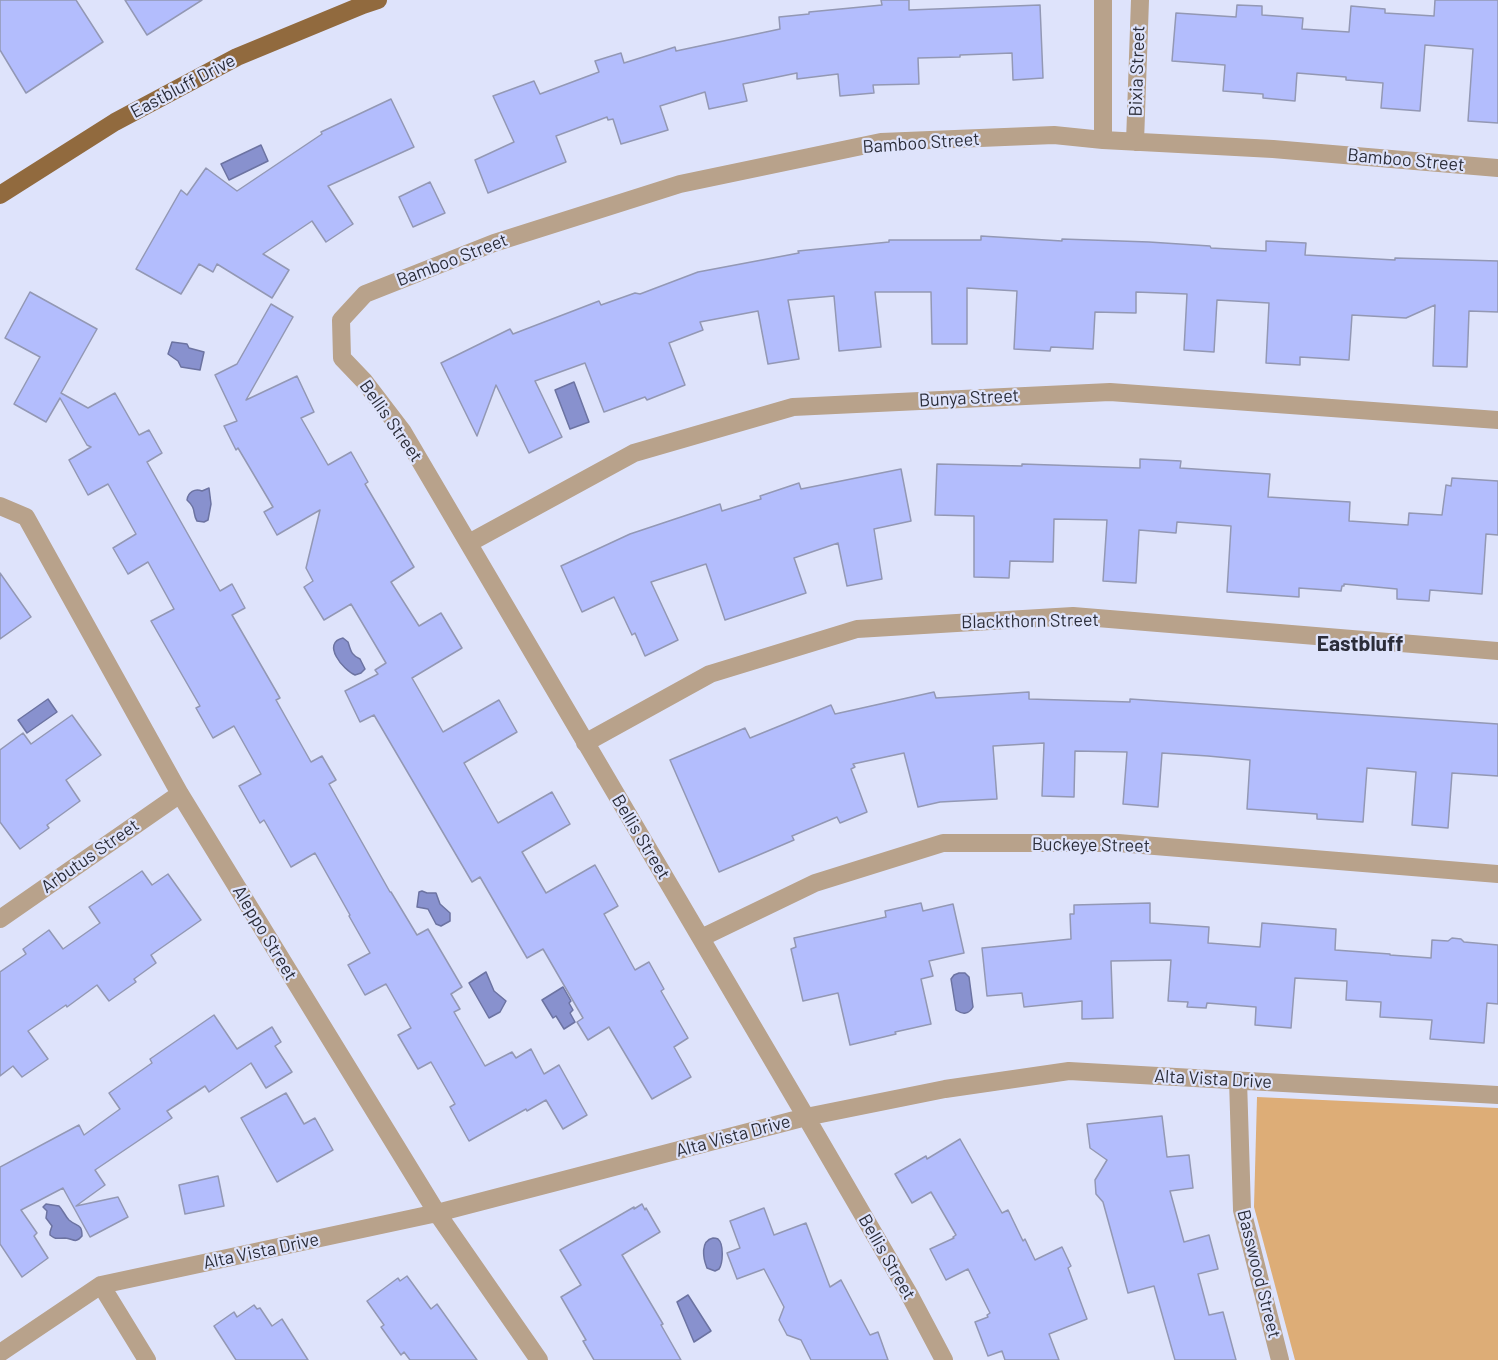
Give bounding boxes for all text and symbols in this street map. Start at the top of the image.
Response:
street label: Bixia Street [1125,25,1149,117]
street label: Eastbluff Drive [127,49,239,123]
street label: Bamboo Street [862,128,980,158]
street label: Bamboo Street [1347,144,1465,176]
street label: Bamboo Street [393,229,511,291]
street label: Bellis Street [355,376,427,466]
street label: Bunya Street [918,385,1020,411]
street label: Blackthorn Street [961,609,1099,633]
district label: Eastbluff [1317,631,1403,657]
street label: Bellis Street [607,791,675,883]
street label: Arbutus Street [37,814,143,898]
street label: Buckeye Street [1032,833,1150,857]
street label: Aleppo Street [228,882,302,984]
street label: Alta Vista Drive [1154,1065,1272,1093]
street label: Alta Vista Drive [673,1110,793,1162]
street label: Basswood Street [1233,1207,1285,1341]
street label: Bellis Street [854,1210,920,1304]
street label: Alta Vista Drive [201,1228,321,1274]

